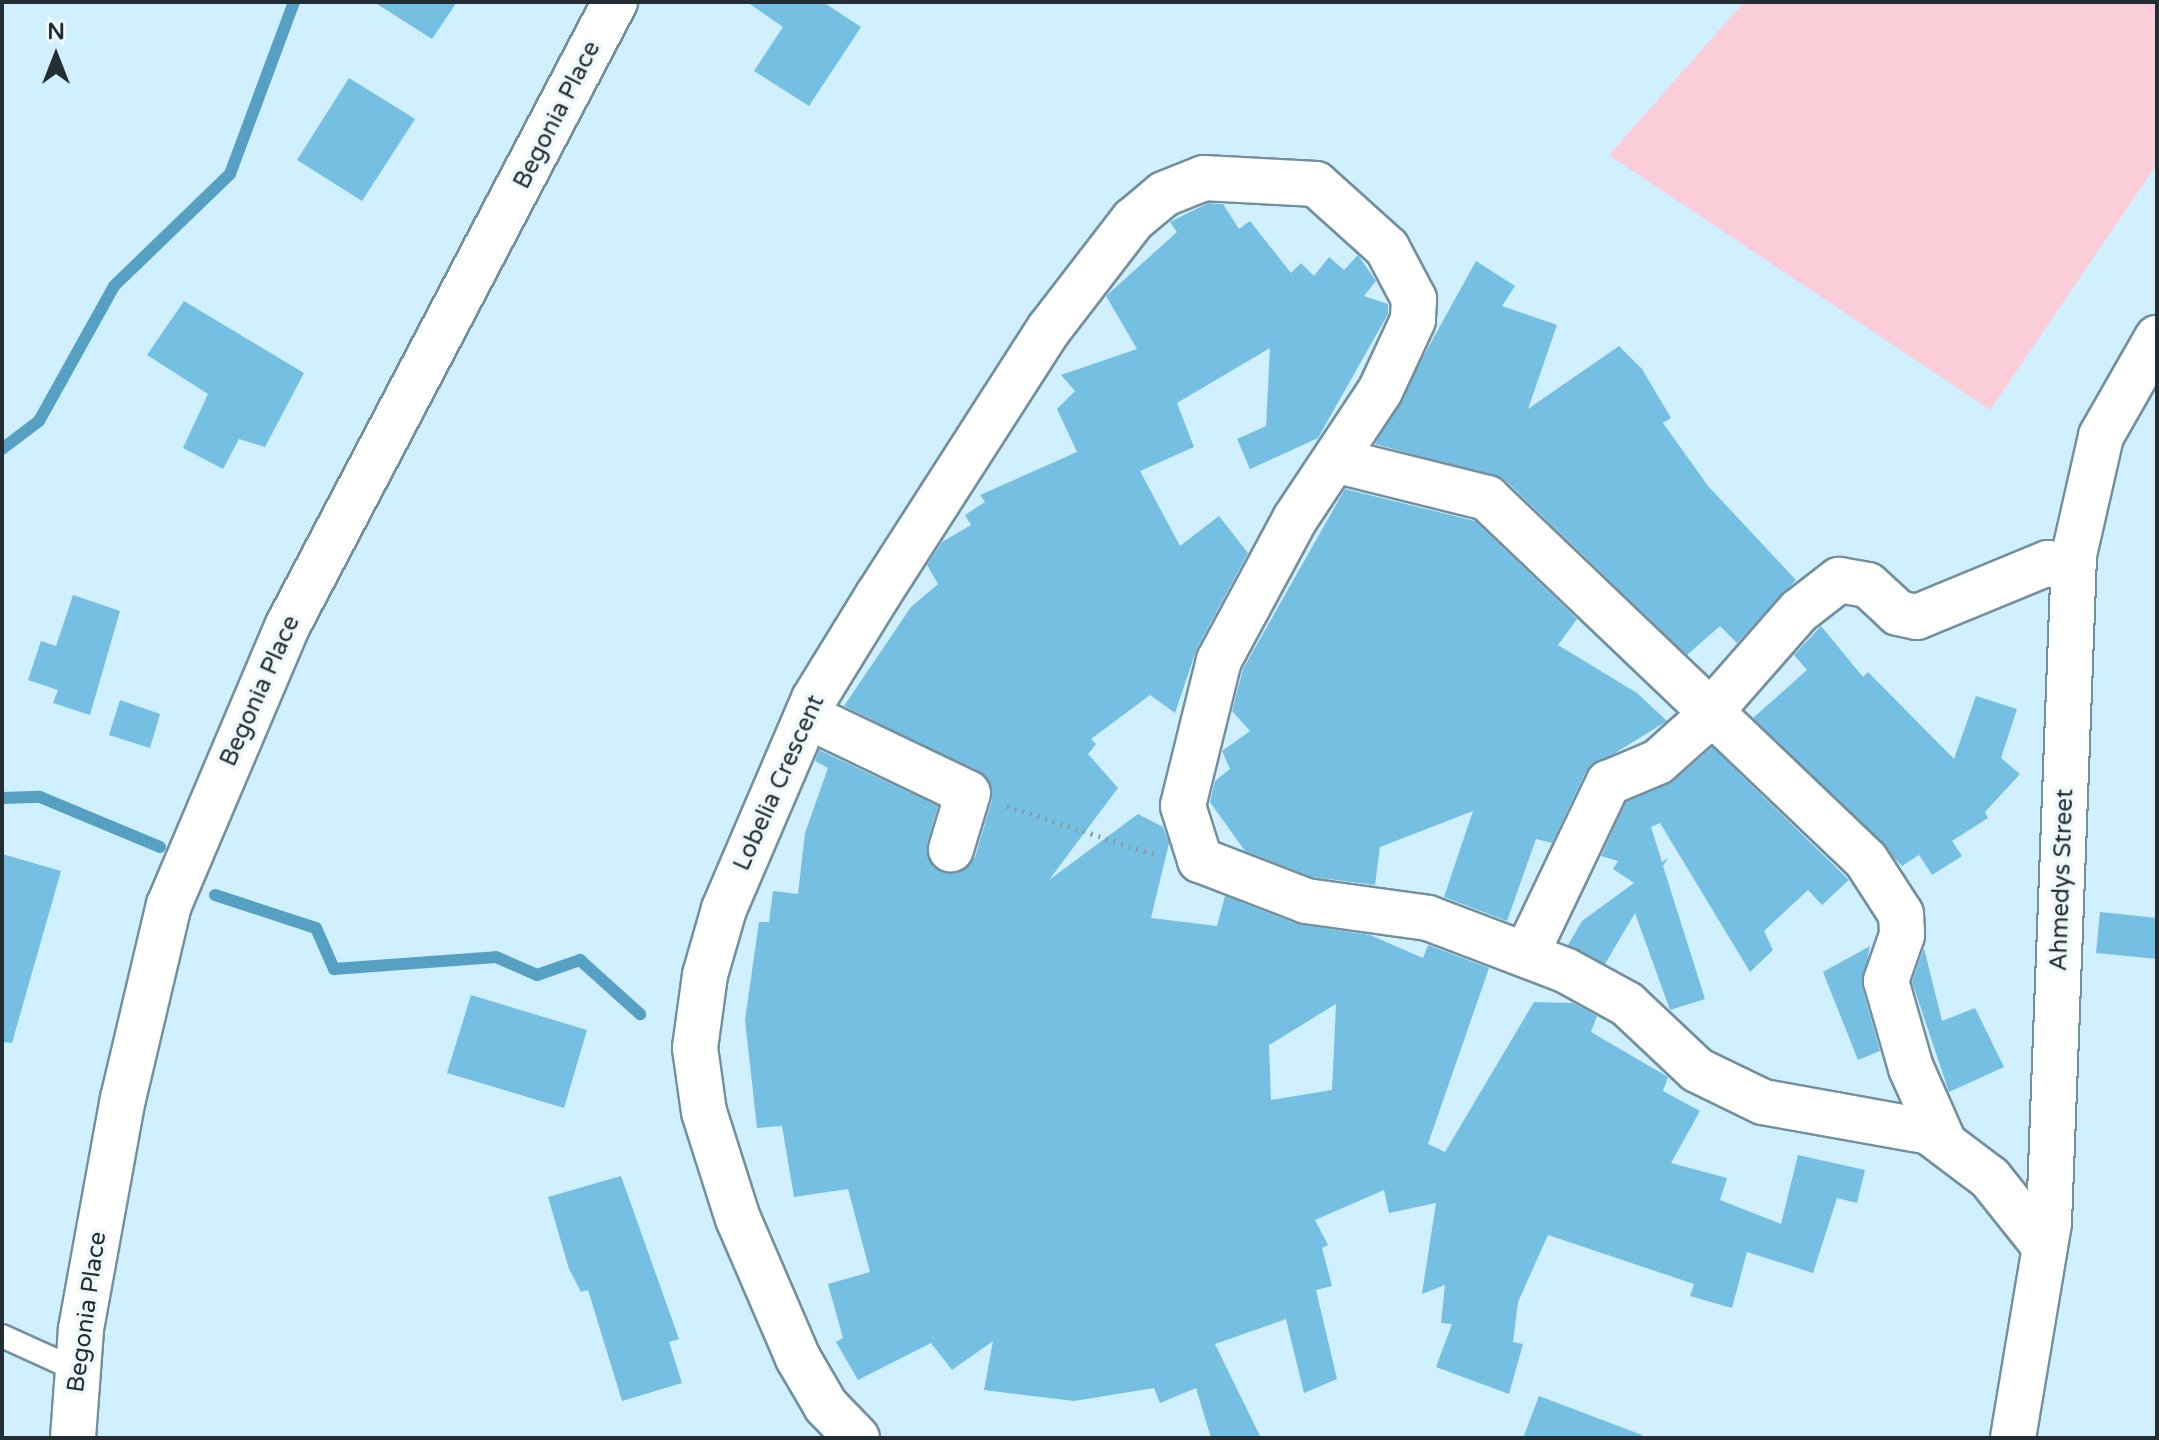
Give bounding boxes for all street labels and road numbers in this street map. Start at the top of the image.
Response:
street label: Begonia Place [507,36,607,194]
street label: Begonia Place [214,611,306,771]
street label: Lobelia Crescent [727,691,831,875]
street label: Ahmedys Street [2044,788,2080,972]
street label: Begonia Place [61,1230,113,1394]

